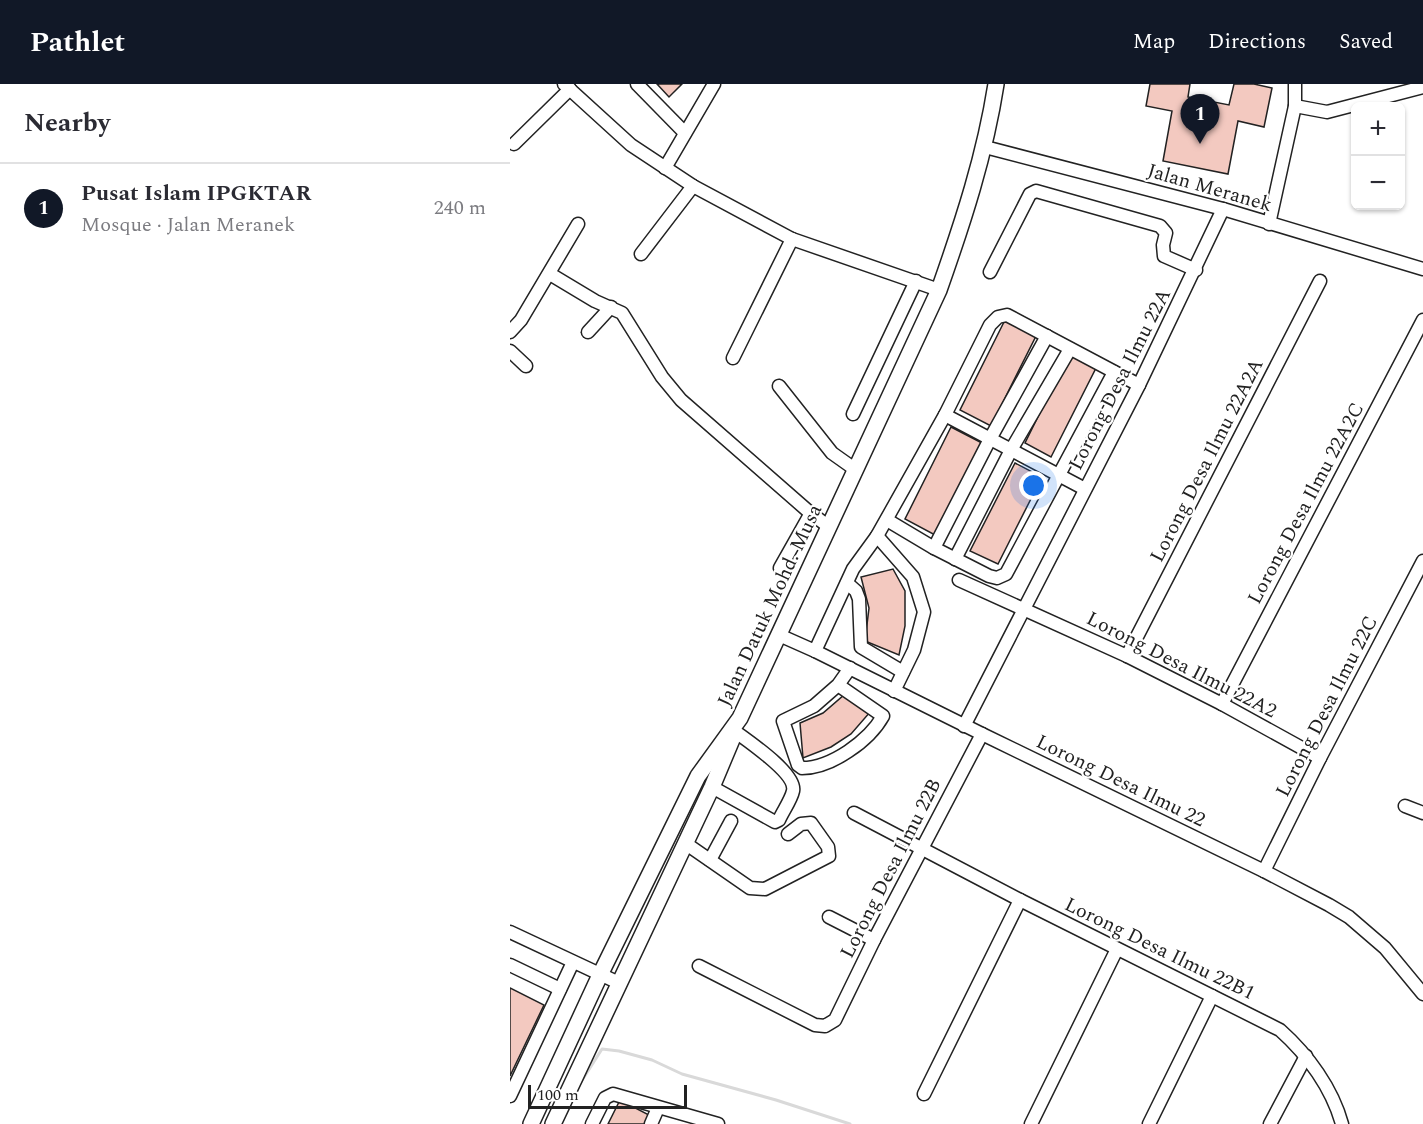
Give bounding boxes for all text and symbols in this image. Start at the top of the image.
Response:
text: Pathlet [30,21,125,64]
text: Map [1133,26,1175,58]
text: Directions [1208,26,1306,58]
text: Saved [1339,26,1393,58]
pin: 1 [1180,94,1220,144]
map controls [1351,102,1405,210]
button: + [1351,102,1405,156]
text: Nearby [24,103,110,143]
street label: Jalan Meranek [1144,156,1276,220]
button: − [1351,156,1405,210]
text: Pusat Islam IPGKTAR [81,177,311,210]
text: 1 [38,193,49,223]
text: 240 m [434,193,486,223]
text: Mosque · Jalan Meranek [81,210,295,240]
street label: Lorong Desa Ilmu 22A [1061,283,1179,476]
street label: Lorong Desa Ilmu 22A2A [1142,353,1271,568]
street label: Lorong Desa Ilmu 22A2C [1240,397,1372,610]
your location [1019,471,1048,500]
street label: Jalan Datuk Mohd. Musa [710,499,830,712]
street label: Lorong Desa Ilmu 22A2 [1081,604,1282,726]
street label: Lorong Desa Ilmu 22C [1268,611,1386,802]
street label: Lorong Desa Ilmu 22 [1031,727,1210,835]
street label: Lorong Desa Ilmu 22B [832,773,949,964]
street label: Lorong Desa Ilmu 22B1 [1059,890,1260,1008]
scale bar [528,1082,687,1110]
text: 100 m [537,1083,579,1107]

